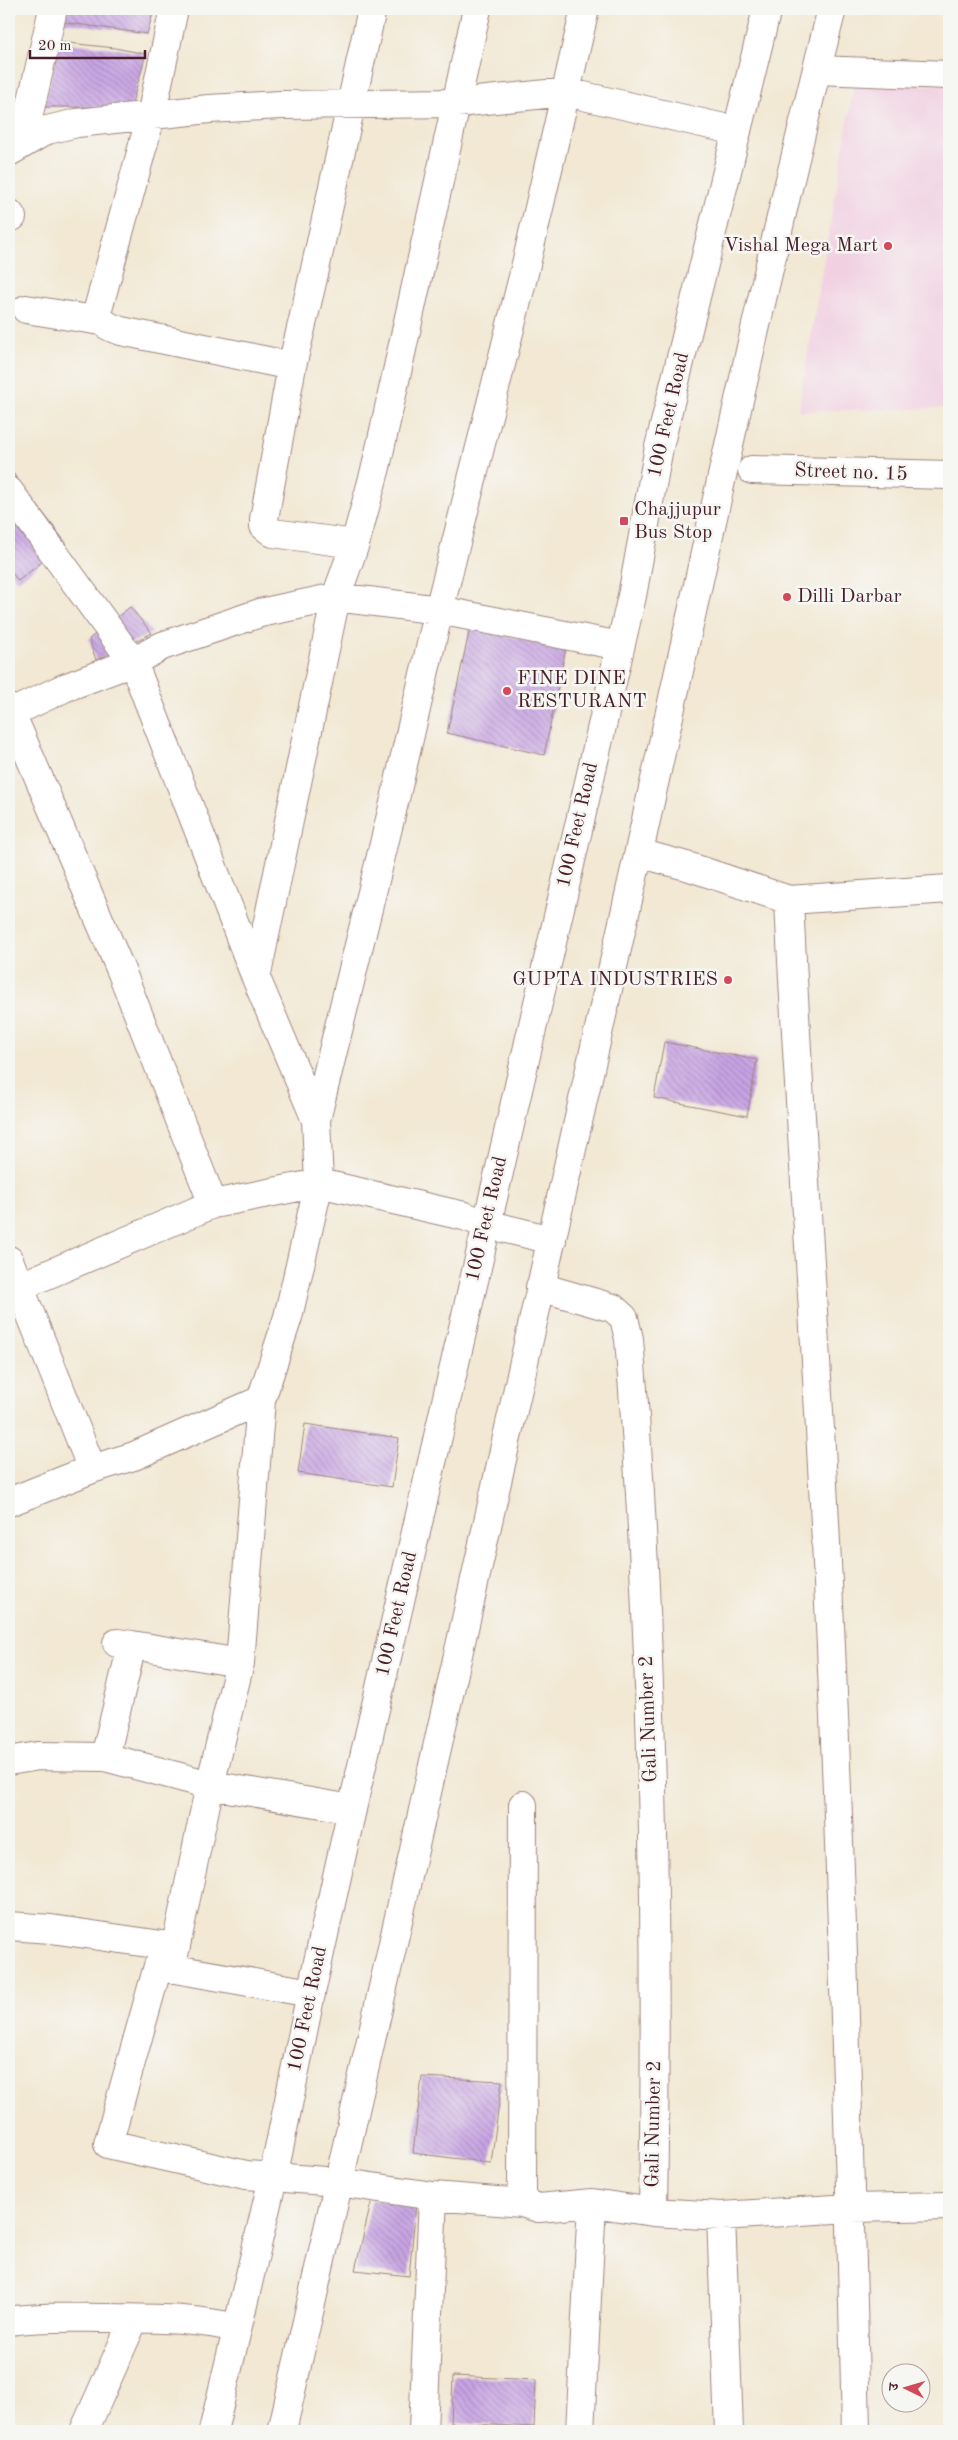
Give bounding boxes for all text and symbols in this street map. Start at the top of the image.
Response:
scale bar [30,28,145,60]
text: 20 m [38,39,72,54]
place label: Vishal Mega Mart [724,236,878,256]
marker: Vishal Mega Mart [882,240,894,252]
street label: 100 Feet Road [645,350,693,480]
street label: Street no. 15 [794,461,908,485]
place label: Chajjupur Bus Stop [634,500,721,543]
marker: Chajjupur Bus Stop [618,515,630,527]
place label: Dilli Darbar [797,587,902,607]
marker: Dilli Darbar [781,591,793,603]
place label: FINE DINE RESTURANT [517,669,647,712]
marker: FINE DINE RESTURANT [501,685,513,697]
street label: 100 Feet Road [554,760,602,890]
place label: GUPTA INDUSTRIES [512,970,718,990]
marker: GUPTA INDUSTRIES [722,974,734,986]
street label: 100 Feet Road [463,1154,511,1284]
street label: 100 Feet Road [373,1549,421,1679]
street label: Gali Number 2 [637,1655,661,1783]
street label: 100 Feet Road [285,1944,331,2074]
street label: Gali Number 2 [643,2060,665,2188]
north arrow [880,2362,930,2412]
text: उ [887,2382,901,2392]

